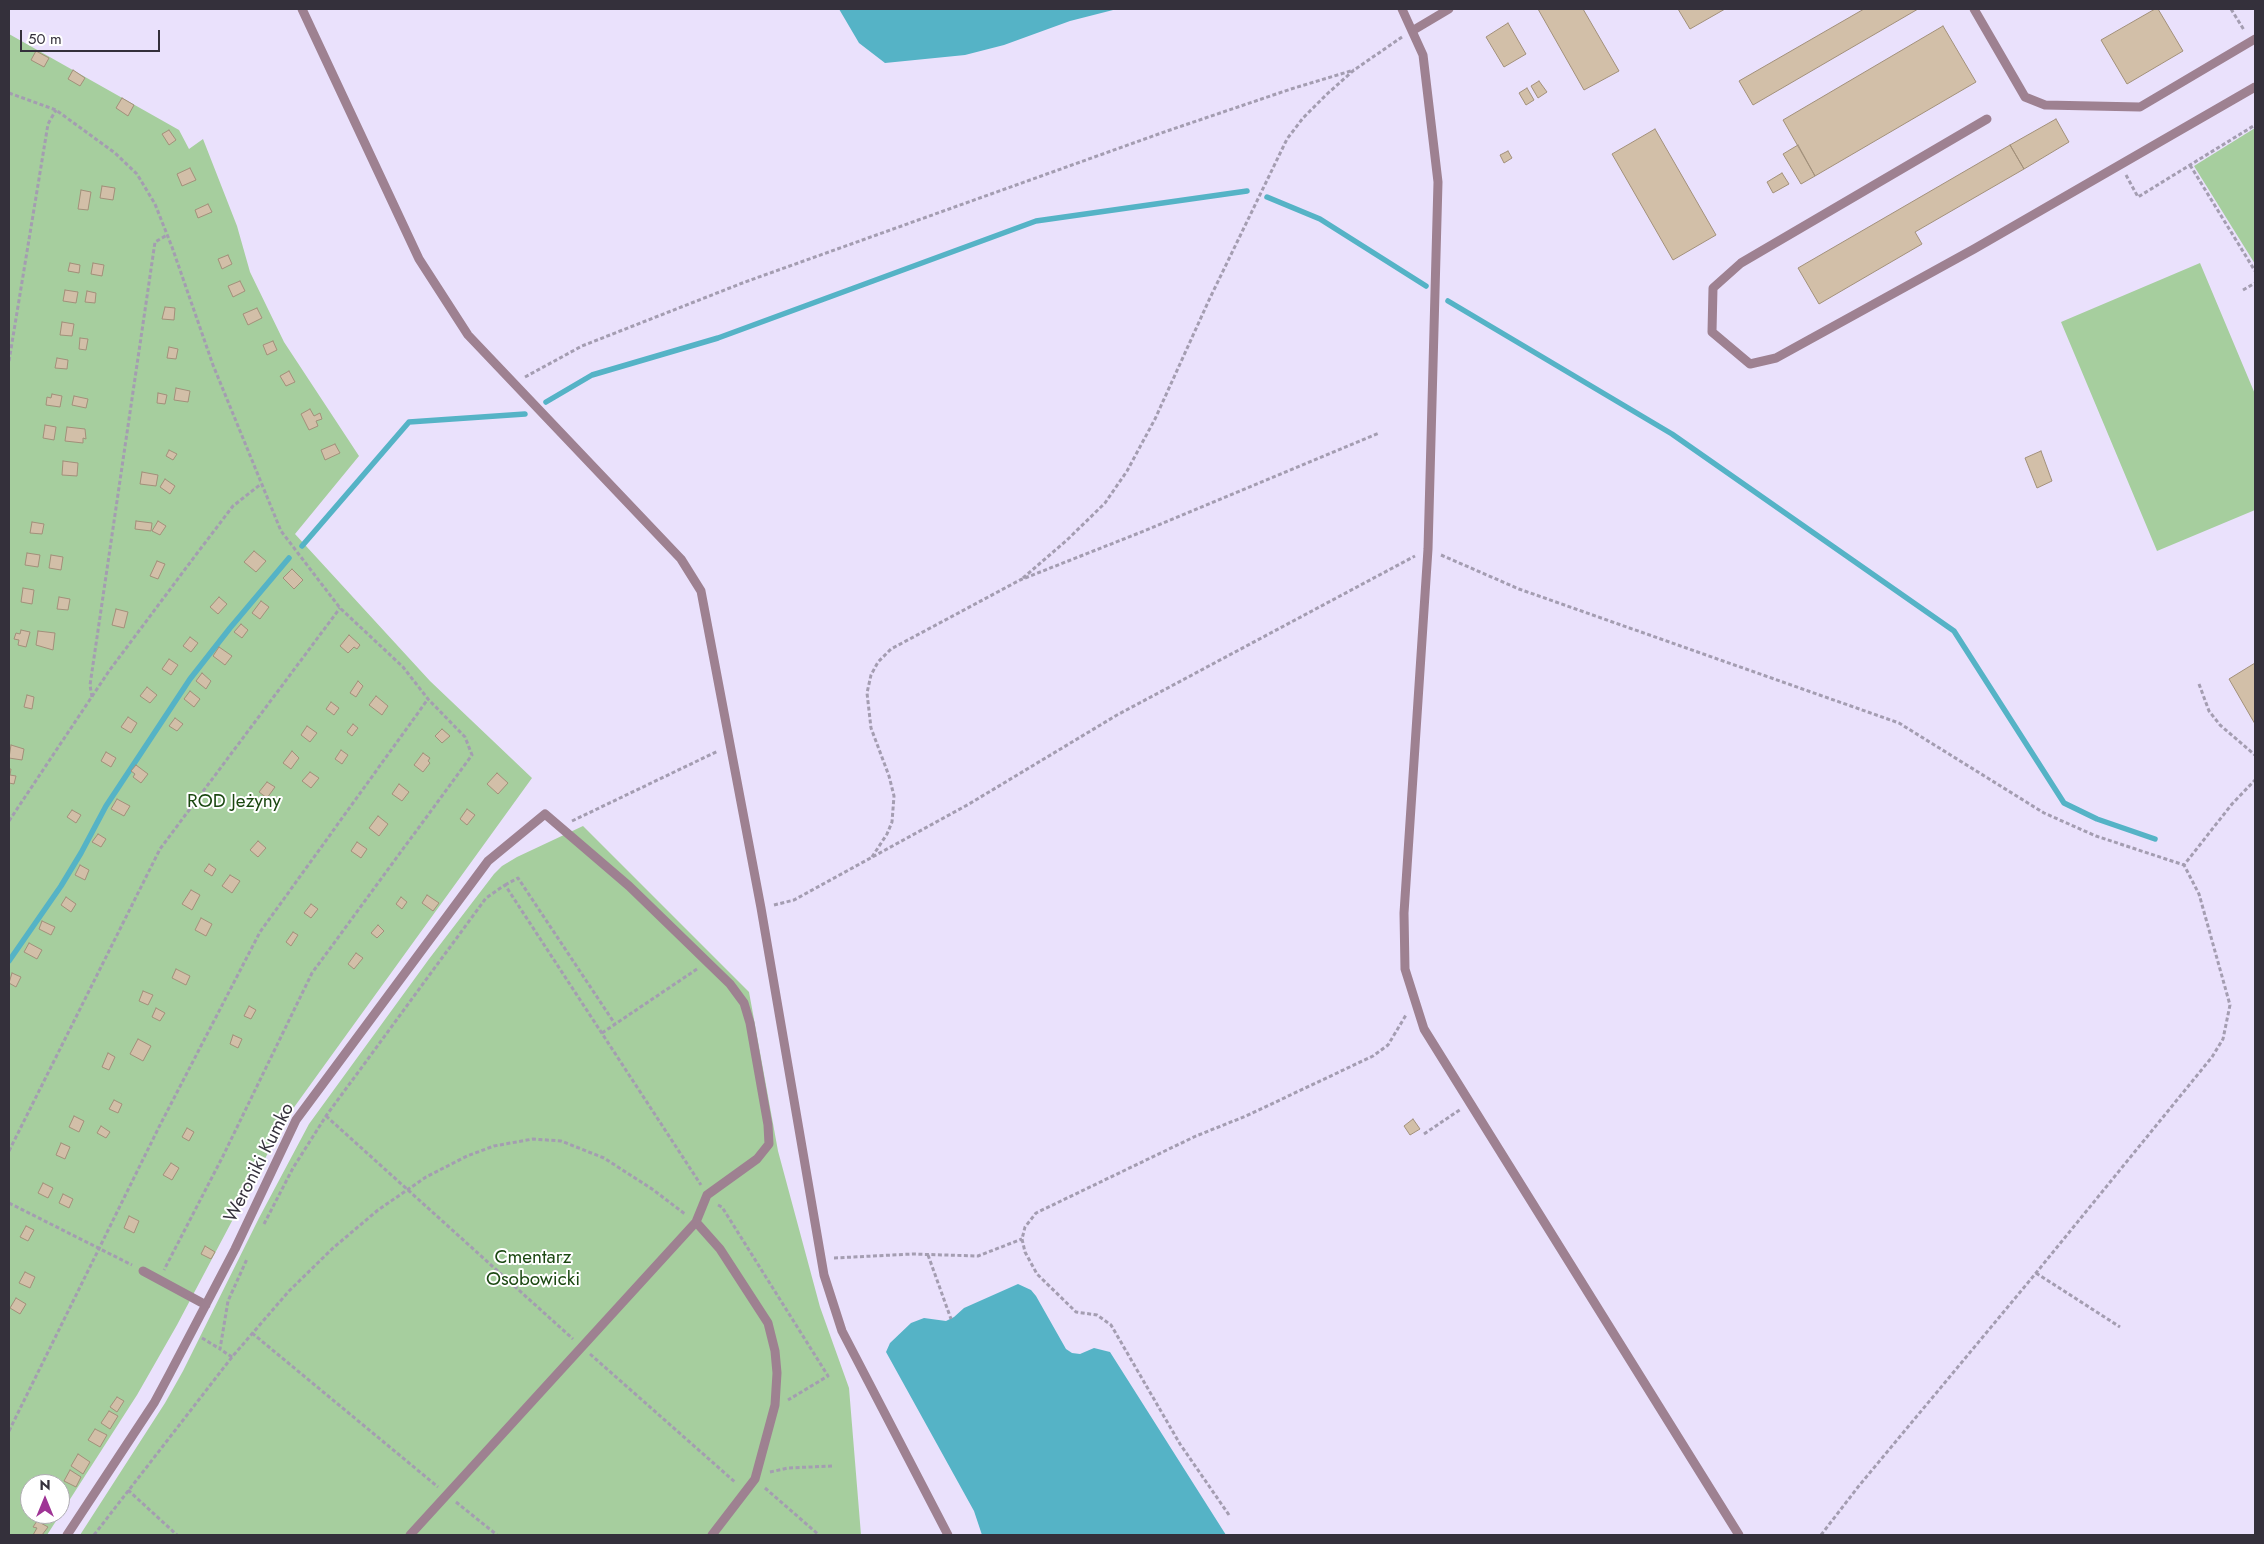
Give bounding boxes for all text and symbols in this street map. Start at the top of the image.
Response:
scale bar [22,20,162,52]
text: 50 m [28,28,62,50]
park label: ROD Jeżyny [187,791,281,813]
street label: Weroniki Kumko [220,1099,300,1227]
park label: Cmentarz Osobowicki [486,1247,580,1291]
north arrow [20,1474,70,1524]
text: N [39,1475,51,1495]

